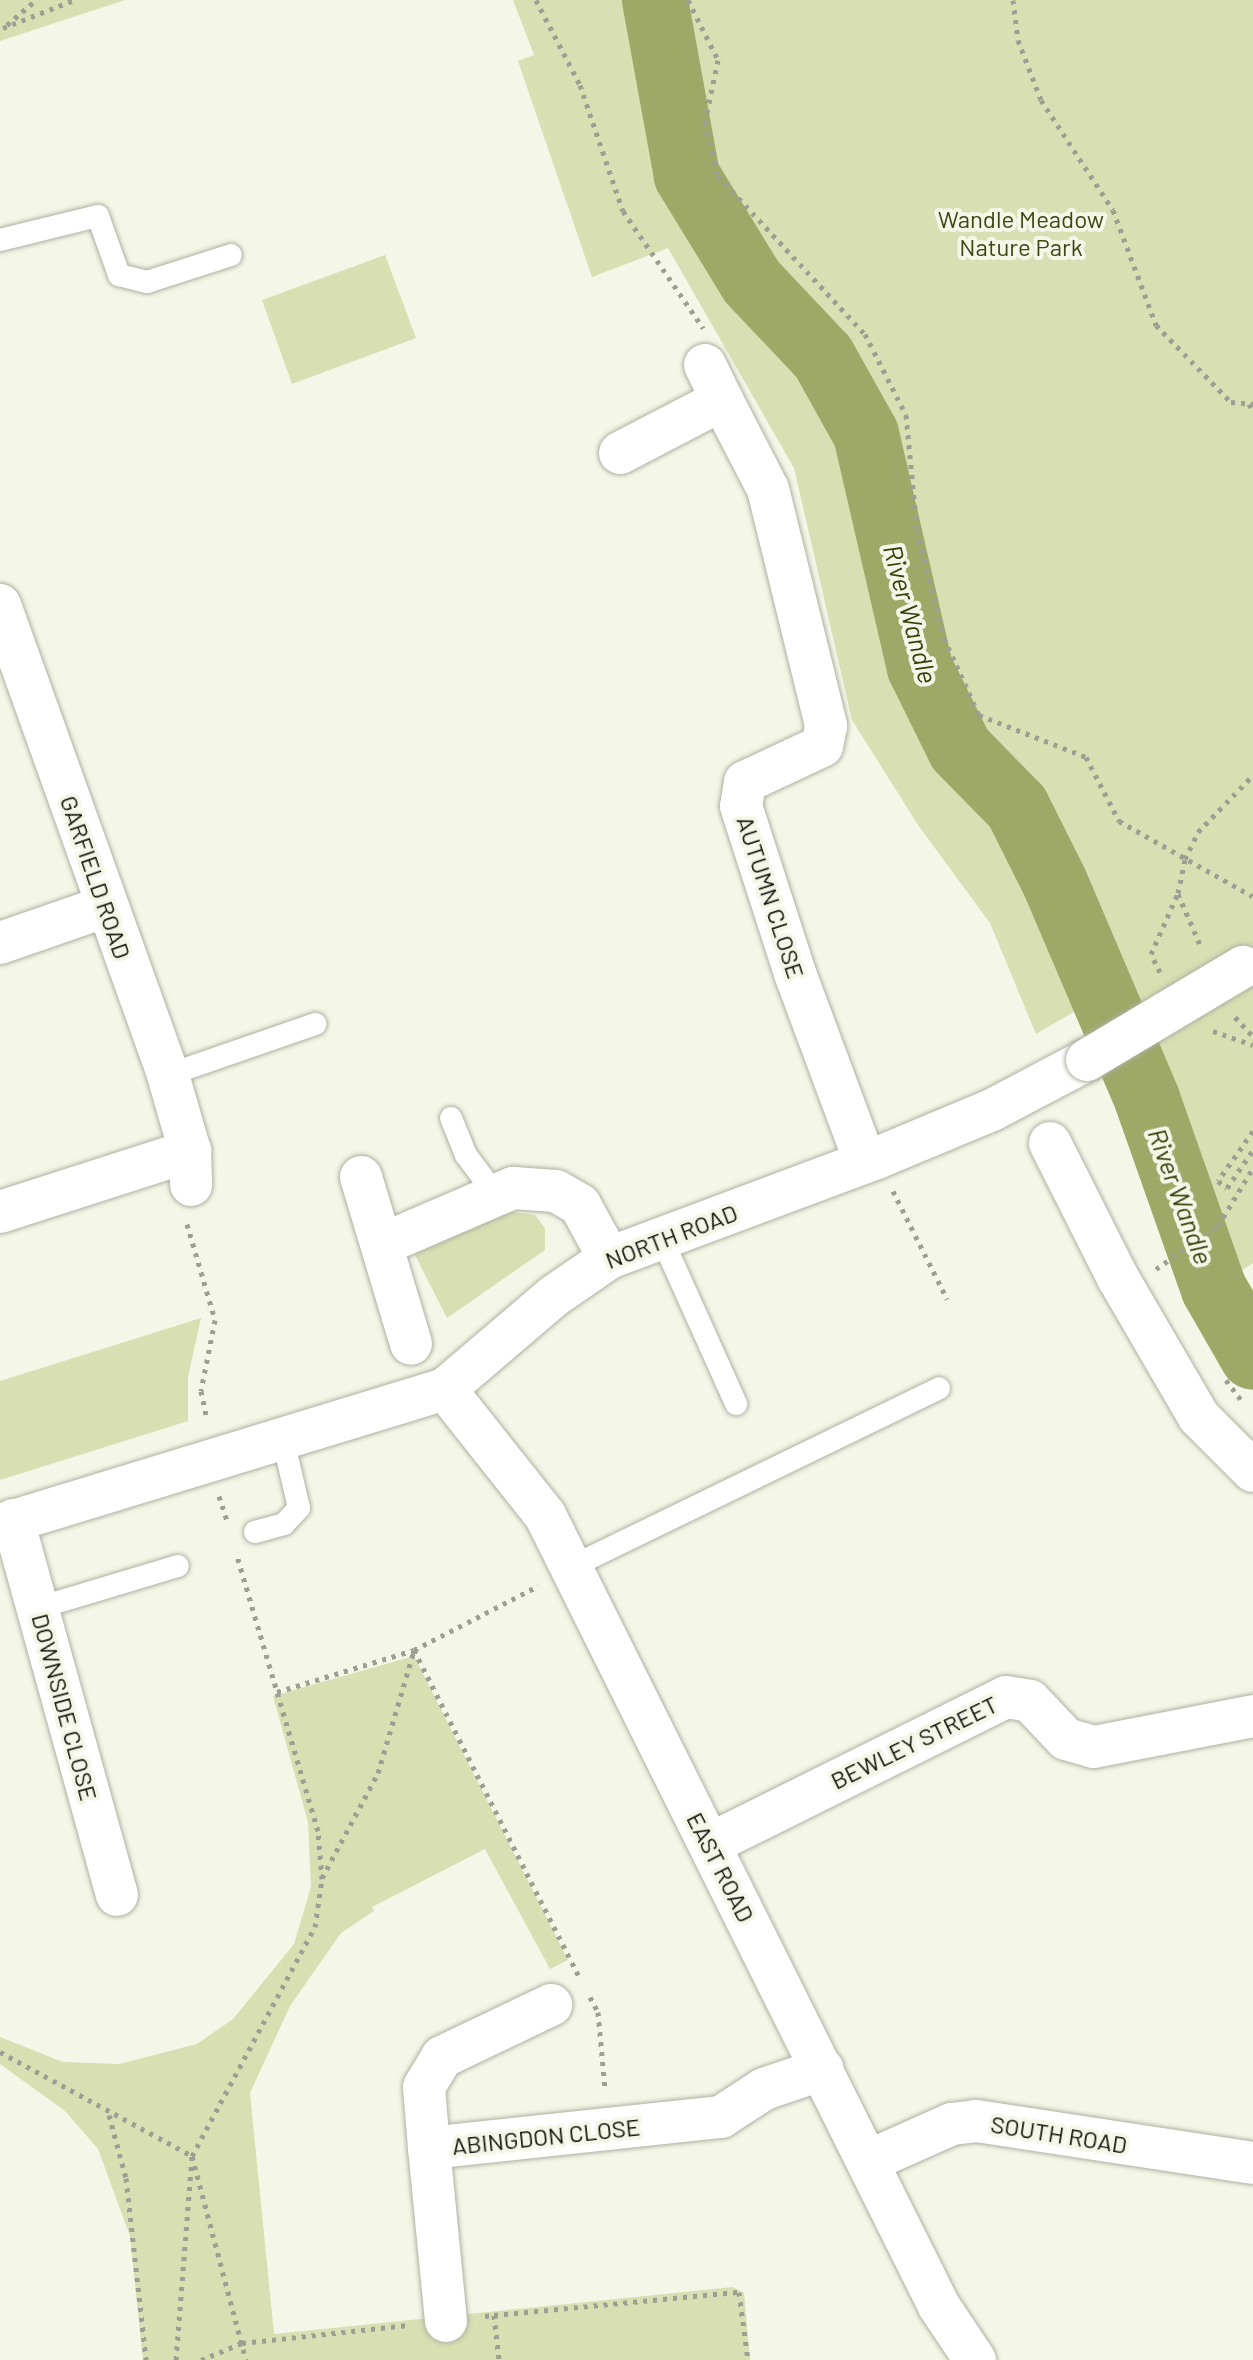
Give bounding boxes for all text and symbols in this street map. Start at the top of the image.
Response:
park label: Wandle Meadow Nature Park [938,205,1104,261]
water label: River Wandle [878,541,944,687]
street label: GARFIELD ROAD [55,792,137,962]
street label: AUTUMN CLOSE [731,812,811,982]
water label: River Wandle [1142,1124,1220,1268]
street label: NORTH ROAD [601,1198,741,1274]
street label: DOWNSIDE CLOSE [26,1610,104,1804]
street label: BEWLEY STREET [826,1689,1002,1795]
street label: EAST ROAD [681,1807,761,1927]
street label: SOUTH ROAD [989,2109,1129,2159]
street label: ABINGDON CLOSE [450,2112,642,2160]

